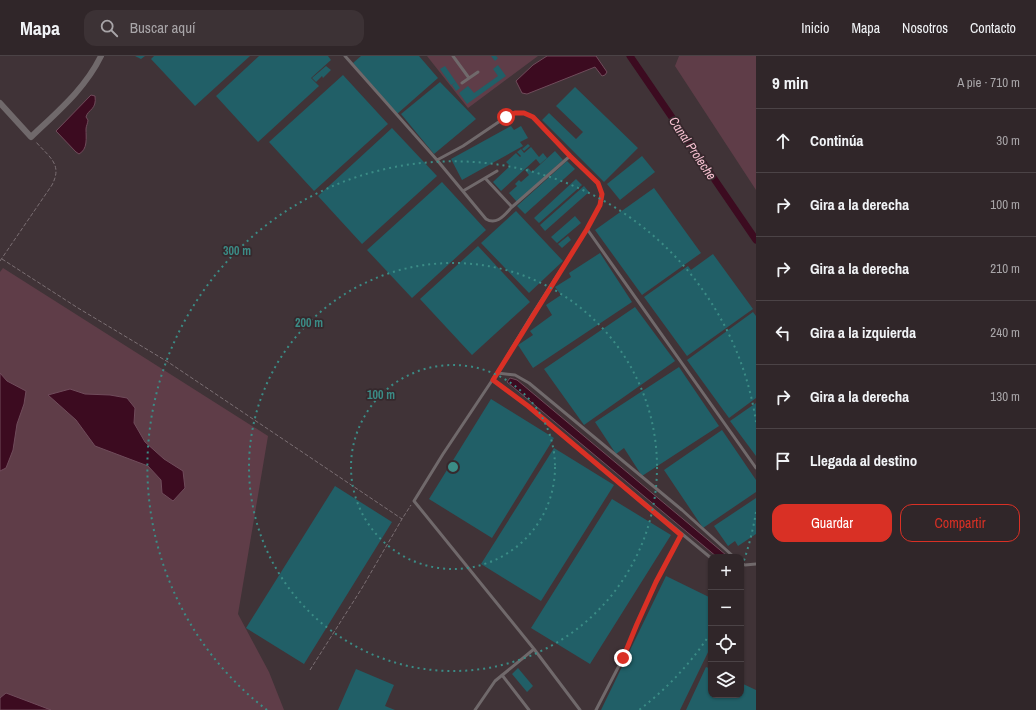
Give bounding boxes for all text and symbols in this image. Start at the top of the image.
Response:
search box [84,10,364,46]
text: Mapa [20,15,60,41]
icon: search [98,17,120,39]
text: Buscar aquí [130,17,195,38]
text: Inicio [801,19,829,37]
text: Mapa [851,19,880,37]
text: Nosotros [902,19,948,37]
text: Contacto [970,19,1016,37]
text: 9 min [772,71,808,94]
text: A pie · 710 m [957,74,1020,91]
route start [497,108,515,126]
water label: Canal Proleche [665,113,720,183]
icon: ahead [772,130,794,152]
text: Continúa [810,130,863,151]
text: 30 m [996,132,1020,149]
icon: right [772,194,794,216]
text: Gira a la derecha [810,194,909,215]
text: 100 m [990,196,1020,213]
text: 300 m [223,243,251,259]
icon: right [772,258,794,280]
text: Gira a la derecha [810,258,909,279]
text: 210 m [990,260,1020,277]
text: 200 m [295,315,323,331]
icon: left [772,322,794,344]
text: Gira a la izquierda [810,322,916,343]
text: 240 m [990,324,1020,341]
icon: right [772,386,794,408]
text: Gira a la derecha [810,386,909,407]
text: 100 m [367,387,395,403]
text: 130 m [990,388,1020,405]
icon: arrive [772,450,794,472]
text: Llegada al destino [810,450,917,471]
centre of rings [446,460,460,474]
button: Guardar [772,504,892,542]
button: Compartir [900,504,1020,542]
map controls [708,554,744,698]
button: + [708,554,744,590]
button: − [708,590,744,626]
button: locate [708,626,744,662]
route end [614,649,632,667]
button: layers [708,662,744,698]

